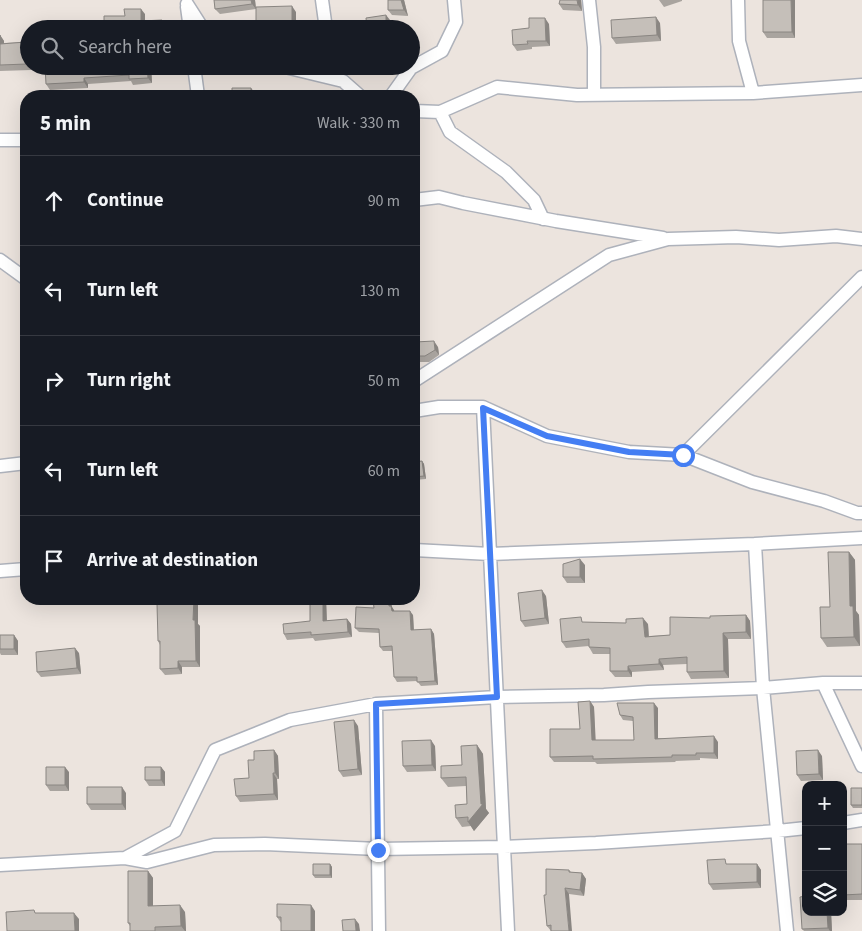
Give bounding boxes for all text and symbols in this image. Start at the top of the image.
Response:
search box [20,20,420,75]
icon: search [38,34,66,62]
text: Search here [78,34,172,61]
text: 5 min [40,108,91,138]
text: Walk · 330 m [317,112,400,134]
icon: ahead [40,187,68,215]
text: Continue [87,187,164,214]
text: 90 m [368,190,400,212]
icon: left [40,277,68,305]
text: Turn left [87,277,158,304]
text: 130 m [360,280,400,302]
icon: right [40,367,68,395]
text: Turn right [87,367,171,394]
text: 50 m [368,370,400,392]
route start [672,444,695,467]
icon: left [40,457,68,485]
text: Turn left [87,457,158,484]
text: 60 m [368,460,400,482]
icon: arrive [40,547,68,575]
text: Arrive at destination [87,547,258,574]
map controls [802,781,847,916]
button: + [802,781,847,826]
button: − [802,826,847,871]
route end [367,839,390,862]
button: layers [802,871,847,916]

